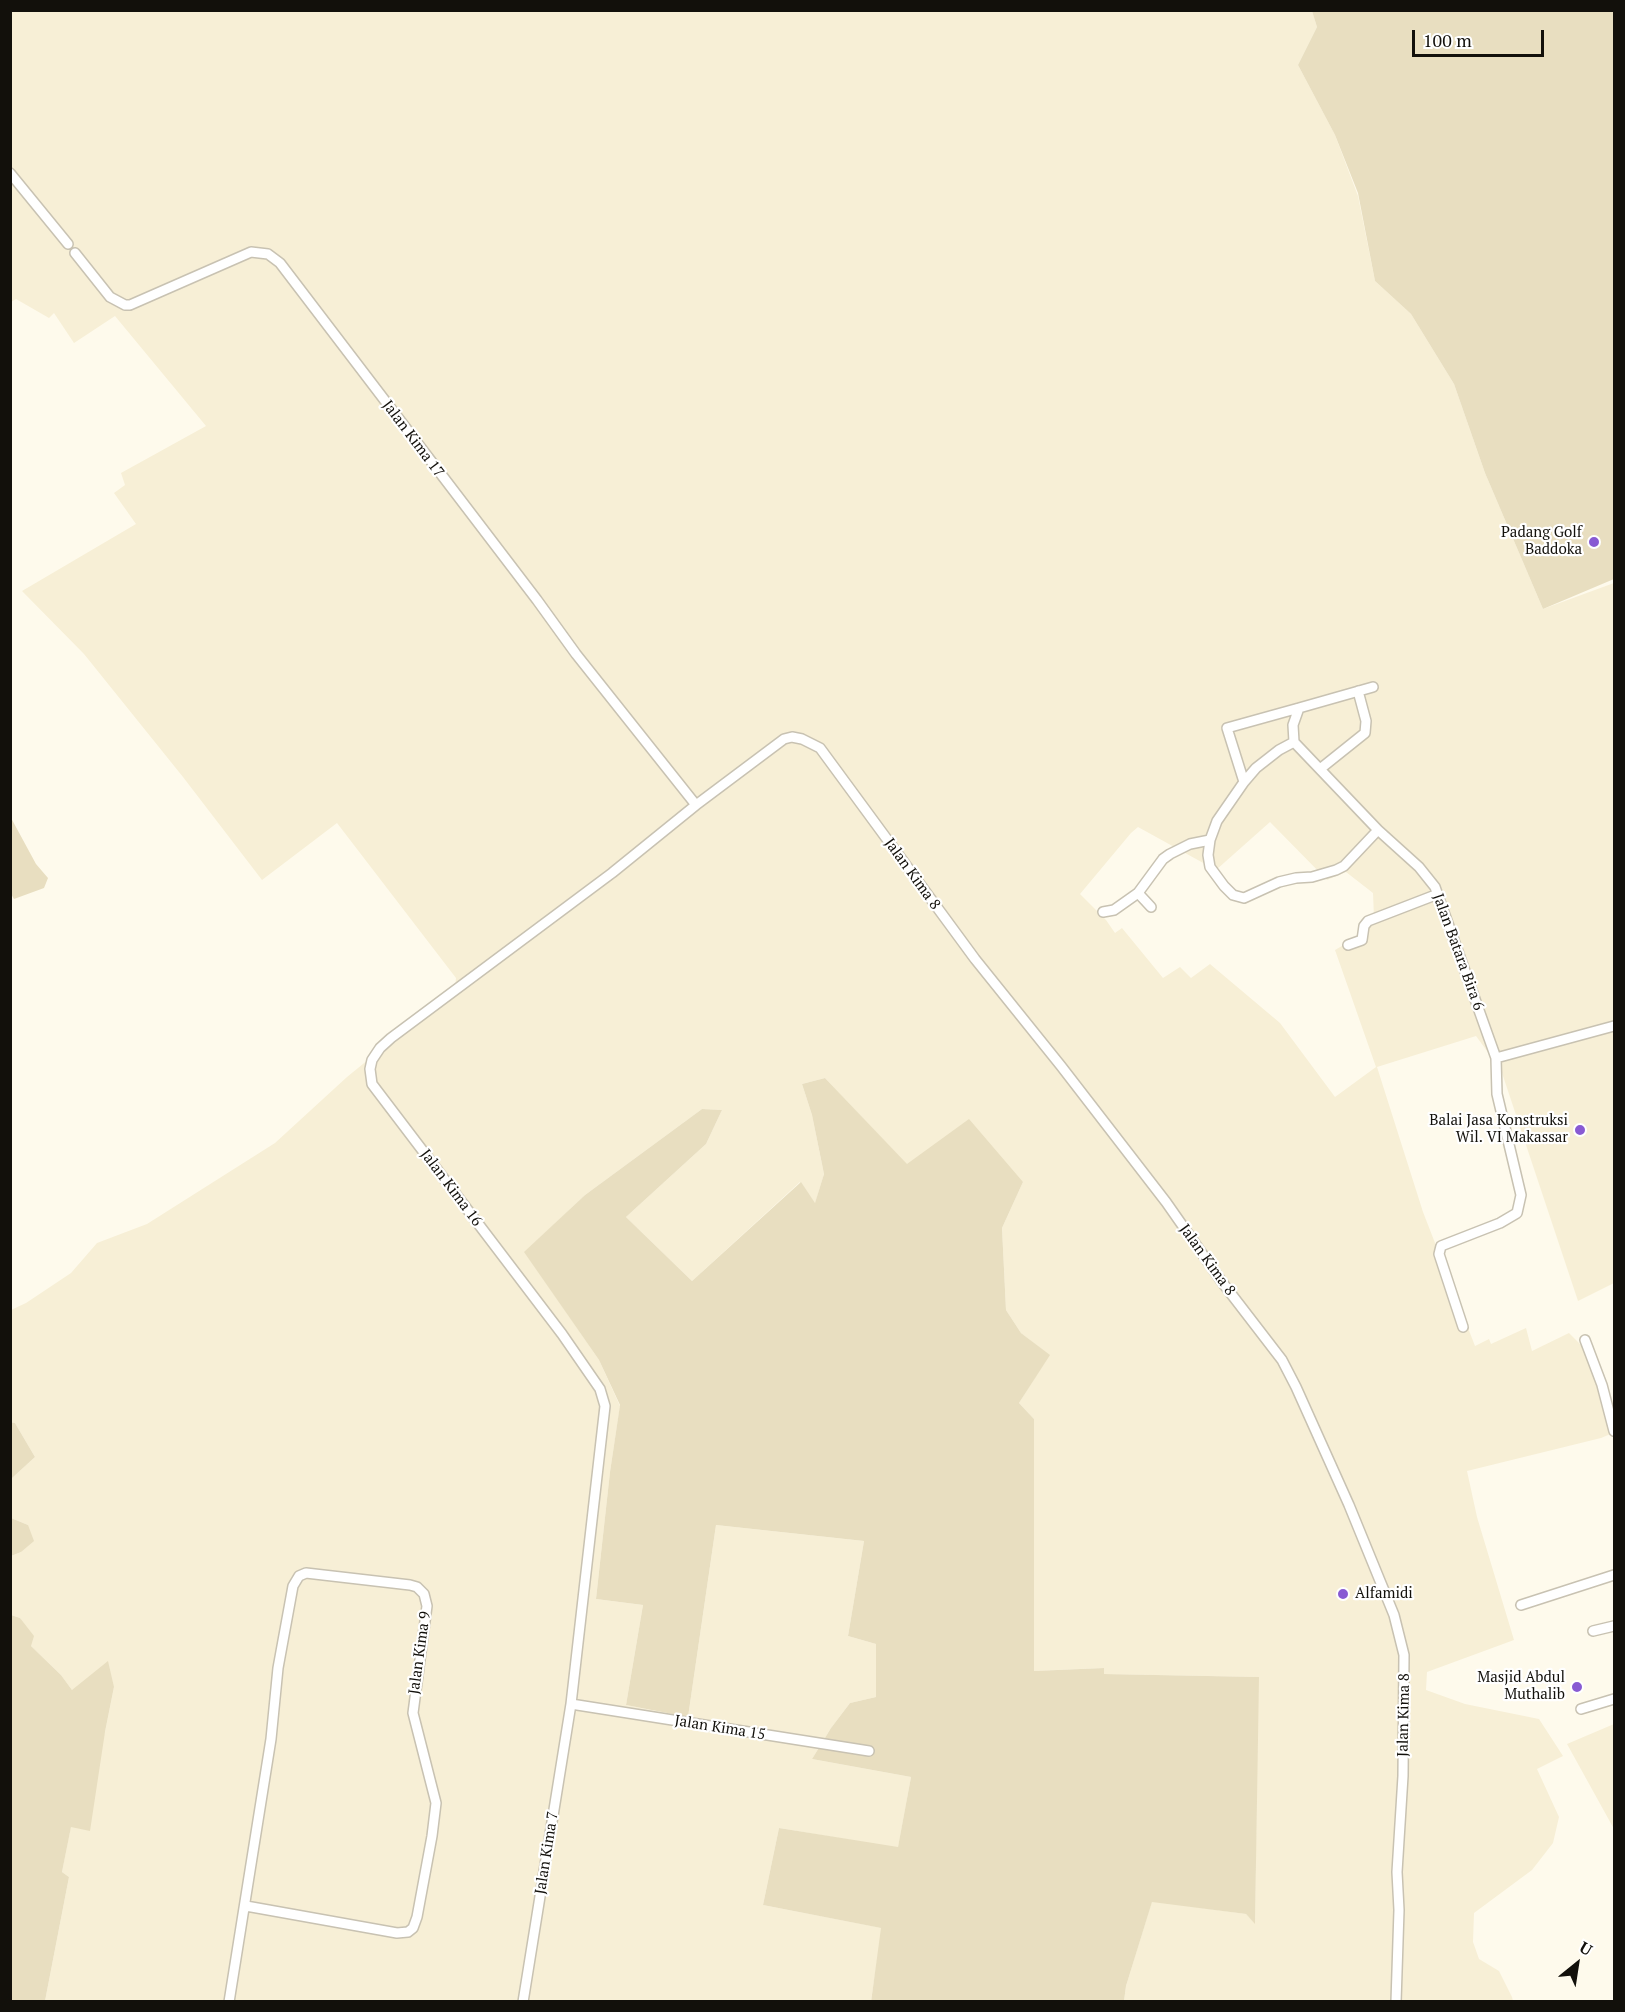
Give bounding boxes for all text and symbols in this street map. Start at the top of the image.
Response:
scale bar [1415,18,1547,56]
text: 100 m [1423,28,1472,52]
street label: Jalan Kima 17 [378,397,448,481]
place label: Padang Golf Baddoka [1501,524,1582,559]
marker: Padang Golf Baddoka [1587,535,1601,549]
street label: Jalan Kima 8 [880,835,944,913]
street label: Jalan Batara Bira 6 [1429,891,1487,1013]
place label: Balai Jasa Konstruksi Wil. VI Makassar [1429,1112,1568,1147]
marker: Balai Jasa Konstruksi Wil. VI Makassar [1573,1123,1587,1137]
street label: Jalan Kima 16 [416,1146,486,1230]
street label: Jalan Kima 8 [1175,1221,1239,1299]
place label: Alfamidi [1355,1585,1413,1603]
marker: Alfamidi [1336,1587,1350,1601]
street label: Jalan Kima 9 [405,1610,435,1696]
place label: Masjid Abdul Muthalib [1477,1669,1565,1704]
street label: Jalan Kima 8 [1394,1673,1414,1757]
marker: Masjid Abdul Muthalib [1570,1680,1584,1694]
street label: Jalan Kima 15 [673,1712,767,1744]
street label: Jalan Kima 7 [532,1810,562,1896]
north arrow [1547,1934,1607,1994]
text: U [1576,1936,1596,1961]

